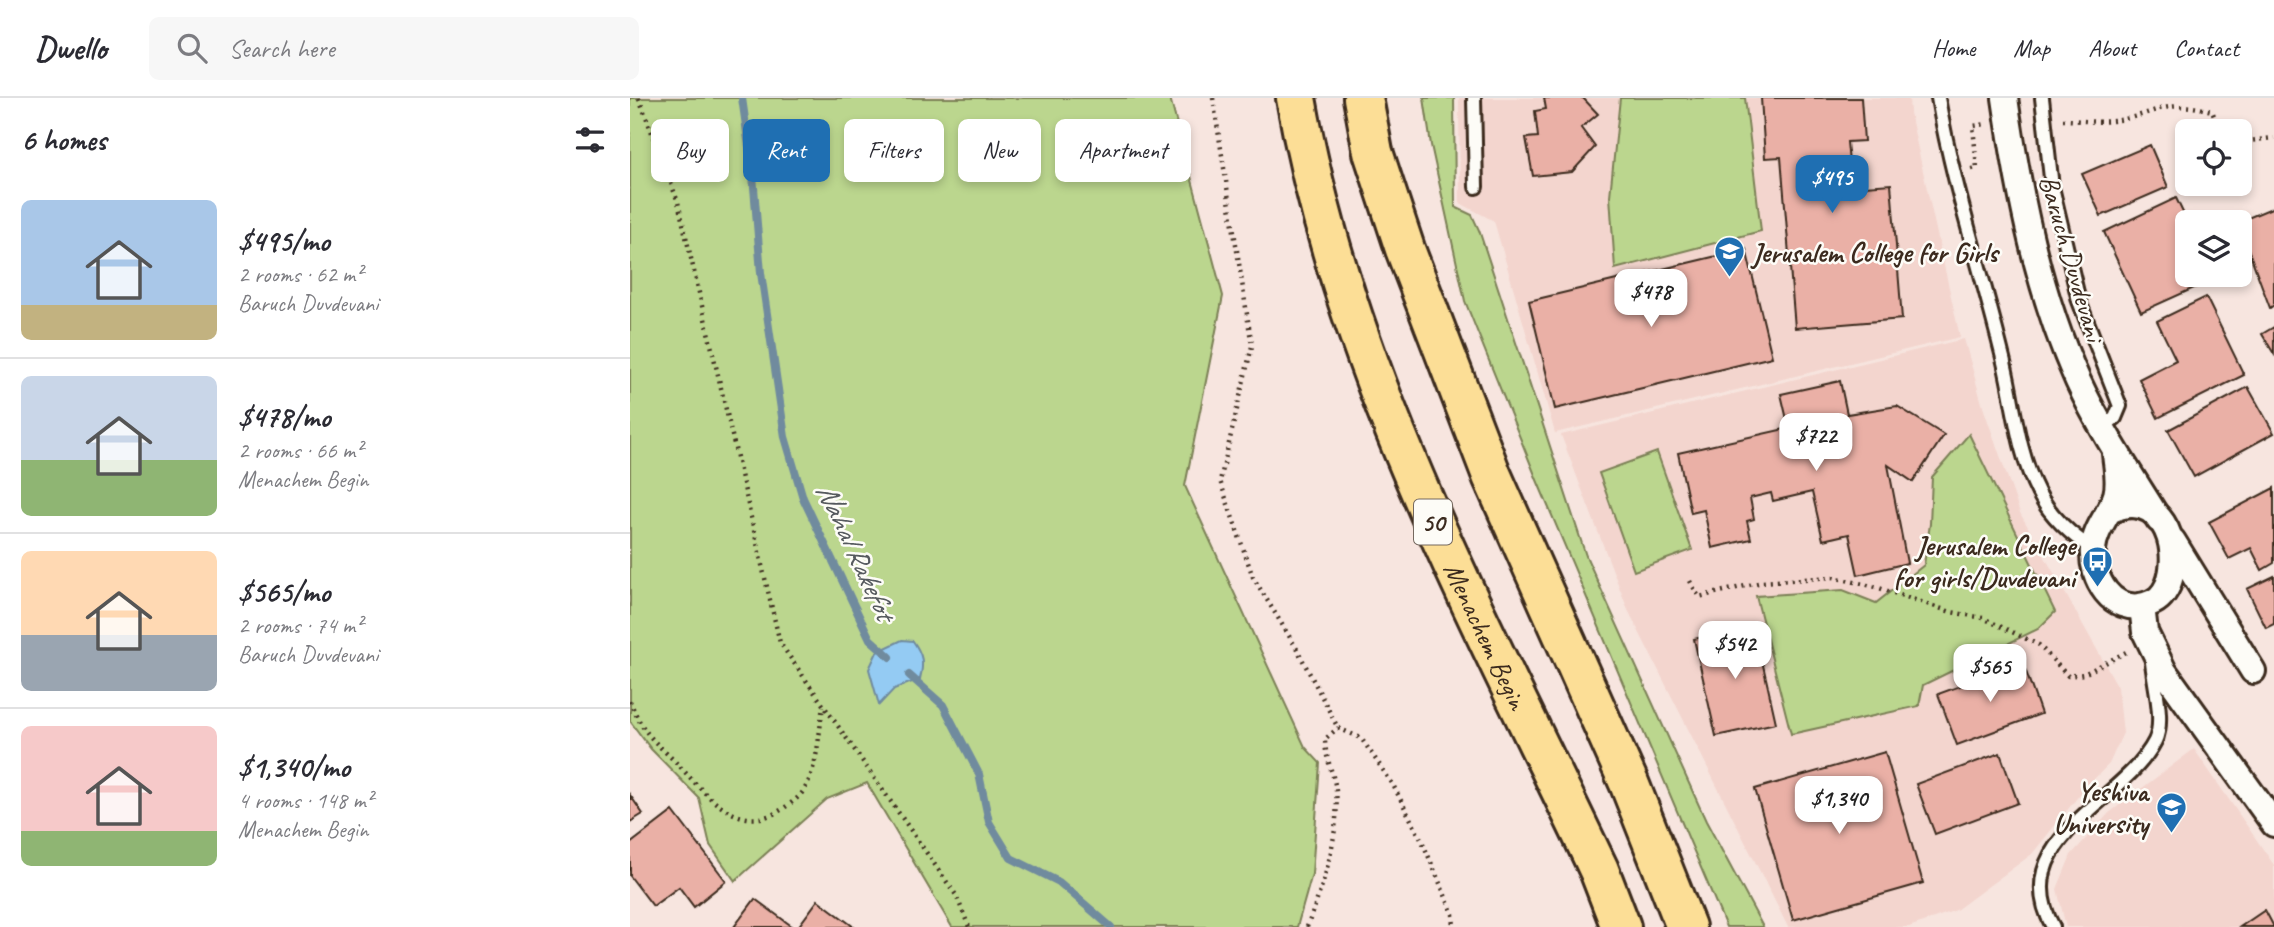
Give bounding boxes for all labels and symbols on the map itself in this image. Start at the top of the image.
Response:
pin: $495 [1791,156,1873,215]
street label: Baruch Duvdevani [2032,171,2113,349]
school or university icon: Jerusalem College for Girls [1712,235,1746,279]
place label: Jerusalem College for Girls [1750,235,2001,270]
pin: $478 [1610,270,1692,329]
pin: $722 [1775,414,1857,473]
water label: Nahal Rakefot [808,477,907,631]
road number: 50 [1414,500,1452,544]
place label: Jerusalem College for girls/Duvdevani [1894,528,2078,595]
bus stop icon: Jerusalem College for girls/Duvdevani [2081,544,2115,588]
street label: Menachem Begin [1436,556,1537,716]
pin: $542 [1694,622,1776,681]
pin: $565 [1949,644,2031,704]
place label: Yeshiva University [2053,774,2151,841]
pin: $1,340 [1782,776,1896,836]
school or university icon: Yeshiva University [2154,790,2188,834]

